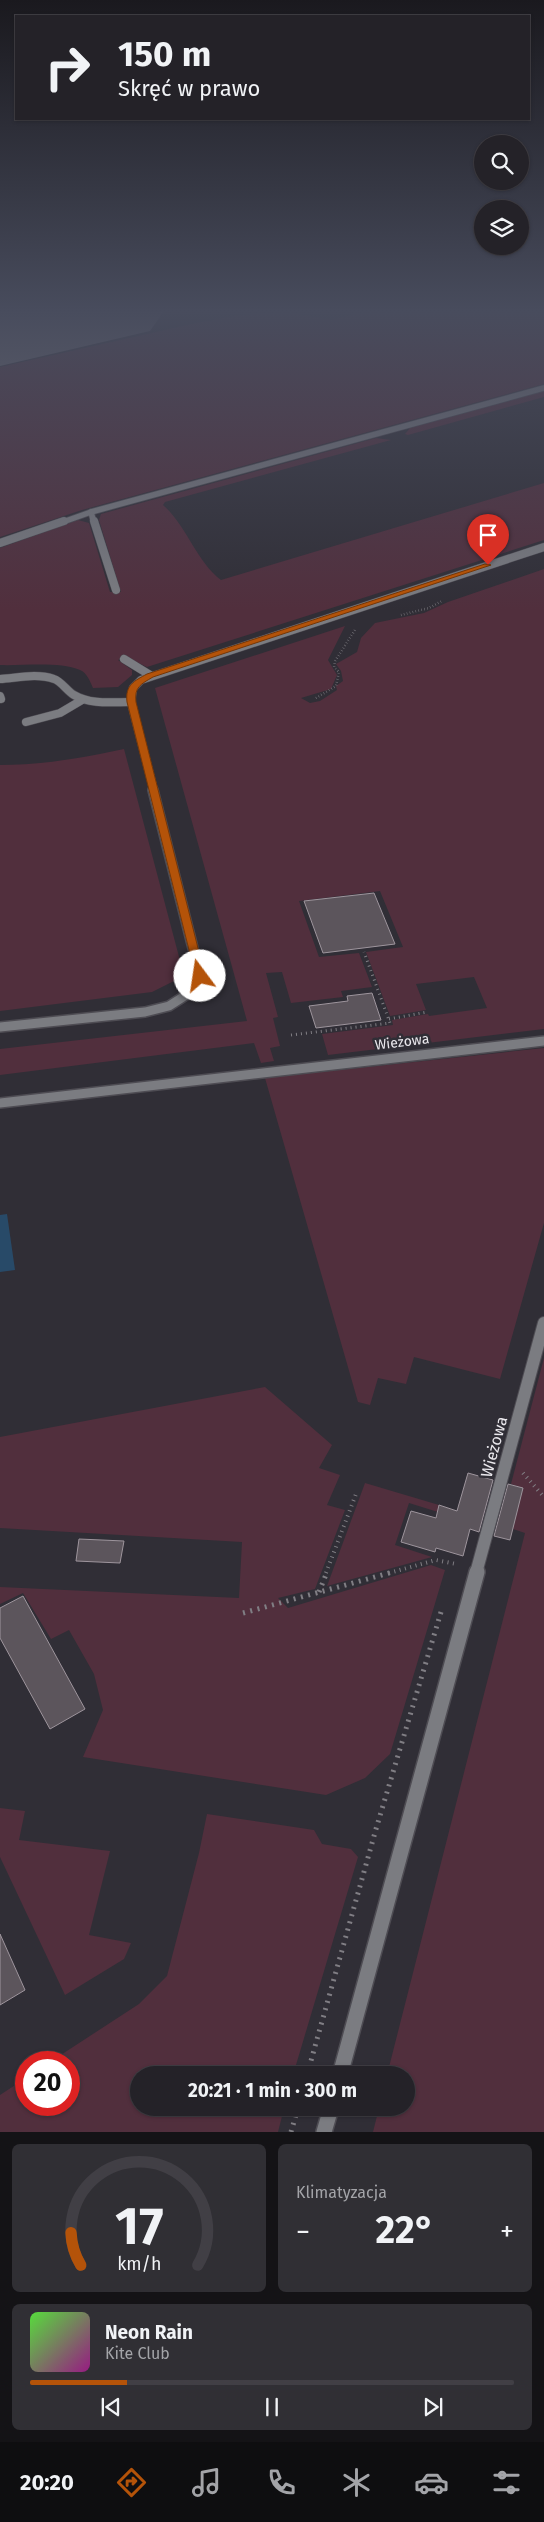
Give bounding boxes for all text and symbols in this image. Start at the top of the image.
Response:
text: 150 m [118,33,211,75]
icon: right [35,35,100,100]
text: Skręć w prawo [118,75,260,102]
map controls [474,135,529,255]
button: search [474,135,529,190]
button: layers [474,200,529,255]
pin [467,514,509,565]
icon: arrive [474,521,502,549]
position arrow [173,949,225,1001]
street label: Wieżowa [374,1030,430,1054]
street label: Wieżowa [477,1414,511,1480]
speed limit sign: 20 [15,2051,80,2116]
text: 20:21 · 1 min · 300 m [188,2079,357,2102]
text: Klimatyzacja [296,2183,387,2202]
text: 17 [115,2195,163,2258]
text: 22° [375,2207,435,2253]
text: − [296,2215,310,2248]
text: + [500,2215,514,2248]
text: km/h [117,2253,161,2275]
text: Neon Rain [105,2321,193,2344]
text: Kite Club [105,2344,170,2363]
icon: previous [97,2393,125,2421]
icon: pause [258,2393,286,2421]
icon: next [419,2393,447,2421]
icon: directions [114,2465,149,2500]
icon: music [189,2465,224,2500]
icon: phone [264,2465,299,2500]
icon: climate [339,2465,374,2500]
icon: car [414,2465,449,2500]
icon: filters [489,2465,524,2500]
text: 20:20 [20,2469,74,2496]

